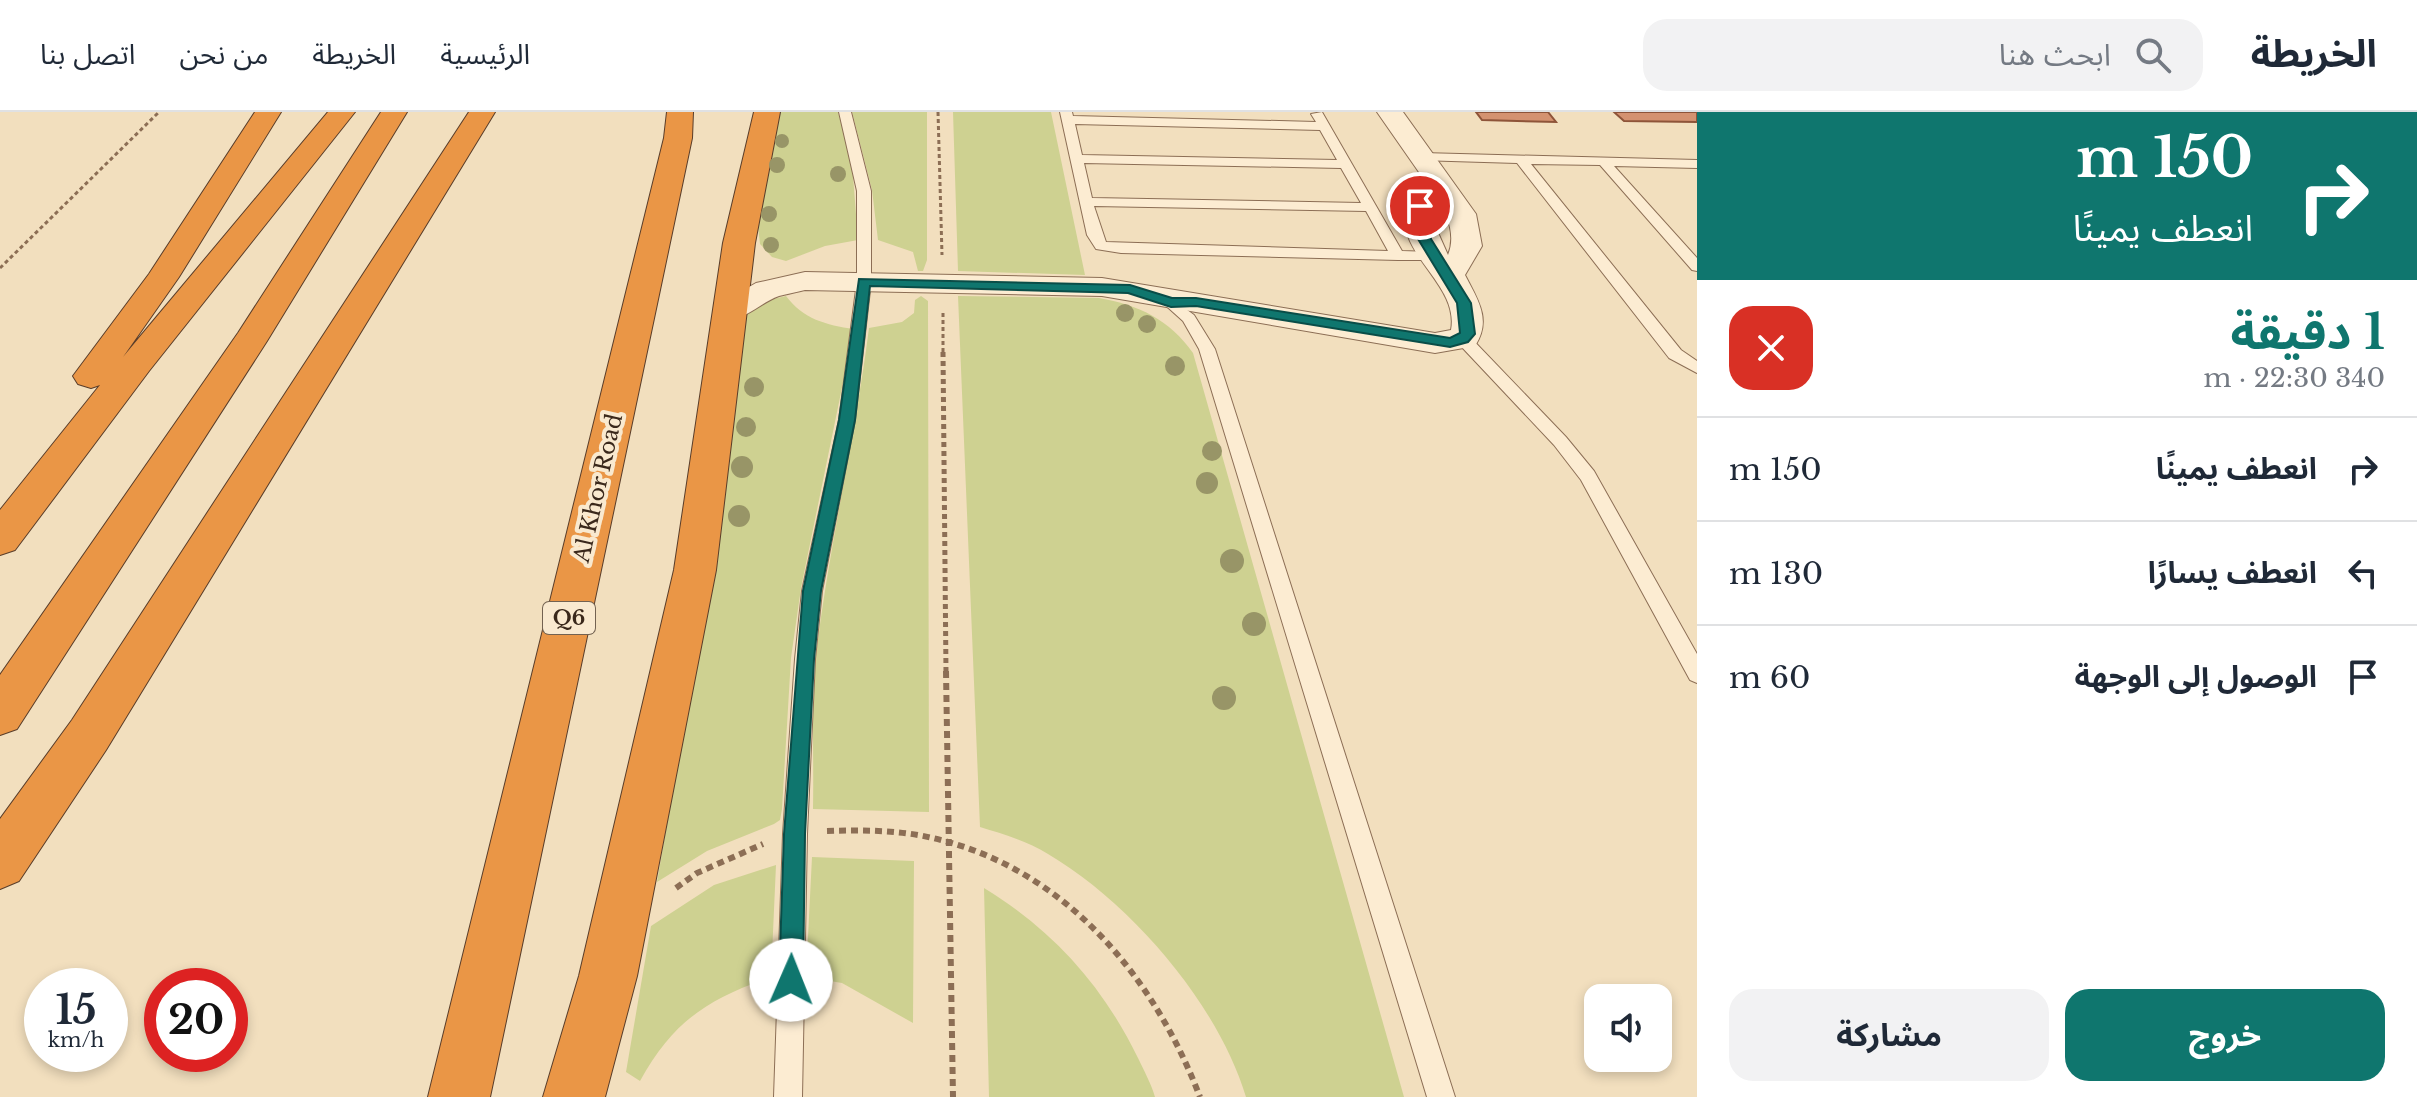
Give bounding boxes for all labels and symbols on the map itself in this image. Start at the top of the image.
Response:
pin [1386,172,1454,240]
street label: Al Khor Road [568,411,628,566]
road number: Q6 [543,602,595,634]
position arrow [749,938,833,1022]
speed limit sign: 20 [144,968,248,1072]

